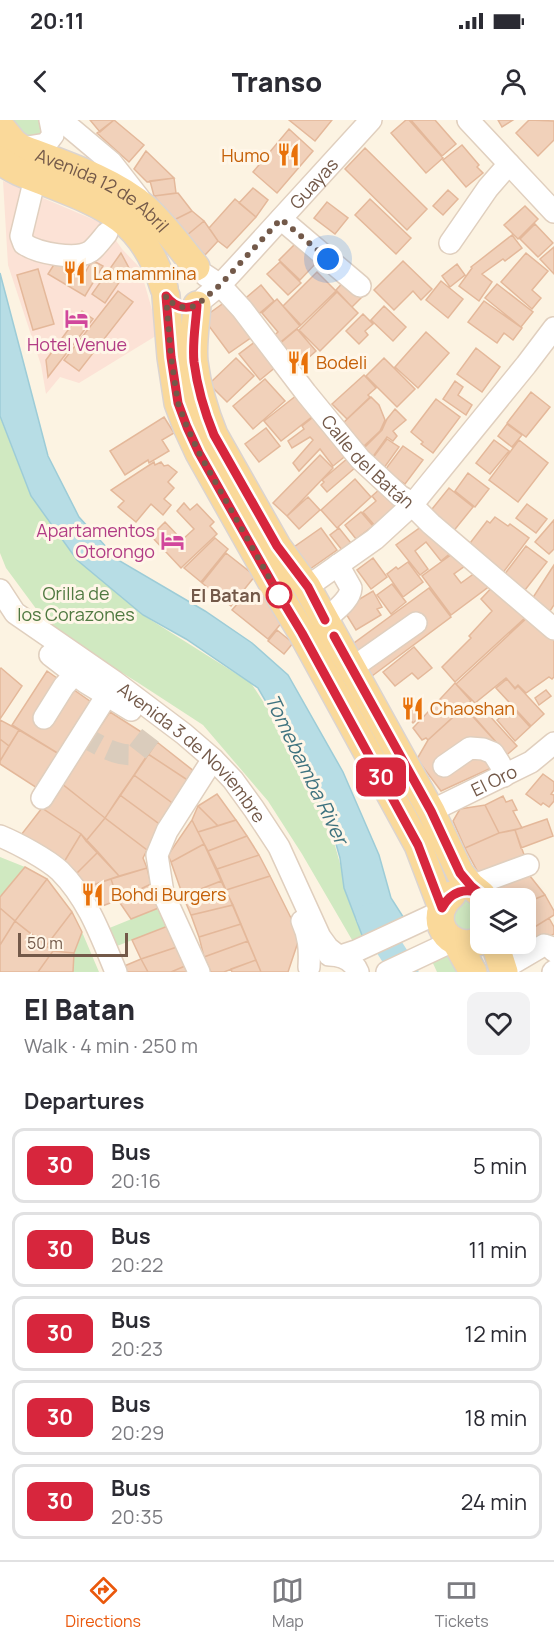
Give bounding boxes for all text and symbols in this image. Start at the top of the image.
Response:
text: 20:11 [30,6,84,36]
text: Transo [232,63,322,100]
icon: back [24,65,57,98]
icon: person [497,65,530,98]
restaurant icon: Humo [275,142,301,168]
street label: Avenida 12 de Abril [32,143,175,237]
place label: Humo [221,143,270,167]
street label: Guayas [284,152,343,214]
your location [313,244,343,274]
restaurant icon: La mammina [62,260,88,286]
place label: La mammina [93,261,196,285]
hotel icon: Hotel Venue [64,305,90,331]
place label: Hotel Venue [27,332,127,356]
restaurant icon: Bodeli [285,349,311,375]
place label: Bodeli [316,350,367,374]
street label: Calle del Batán [316,409,420,513]
place label: Apartamentos Otorongo [36,518,155,563]
hotel icon: Apartamentos Otorongo [160,527,186,553]
park label: Orilla de los Corazones [17,581,135,626]
marker: El Batan [266,582,292,608]
place label: El Batan [191,583,261,607]
street label: Avenida 3 de Noviembre [113,677,272,827]
water label: Tomebamba River [259,690,356,851]
restaurant icon: Chaoshan [399,695,425,721]
place label: Chaoshan [430,696,515,720]
line badge: 30 [354,758,408,796]
street label: El Oro [467,759,521,802]
text: 30 [368,763,394,791]
restaurant icon: Bohdi Burgers [80,881,106,907]
place label: Bohdi Burgers [111,882,226,906]
map controls [470,888,536,954]
button: layers [470,888,536,954]
scale bar [18,930,128,958]
text: 50 m [27,932,63,954]
text: El Batan [24,990,135,1028]
button: heart [467,992,530,1055]
text: Walk · 4 min · 250 m [24,1032,198,1059]
text: Departures [24,1086,144,1116]
text: Bus [111,1137,151,1167]
text: 30 [47,1151,73,1179]
text: 5 min [473,1151,527,1181]
text: 20:16 [111,1167,161,1194]
text: Bus [111,1221,151,1251]
text: 30 [47,1235,73,1263]
text: 11 min [469,1235,527,1265]
text: 20:22 [111,1251,163,1278]
text: Bus [111,1305,151,1335]
text: 30 [47,1319,73,1347]
text: 12 min [465,1319,527,1349]
text: 20:23 [111,1335,163,1362]
text: Bus [111,1389,151,1419]
text: 30 [47,1403,73,1431]
text: 18 min [464,1403,527,1433]
text: 20:29 [111,1419,164,1446]
text: Bus [111,1473,151,1503]
text: 30 [47,1487,73,1515]
text: 24 min [461,1487,527,1517]
text: 20:35 [111,1503,163,1530]
tab: Directions [65,1574,141,1632]
tab: Map [271,1574,304,1632]
tab: Tickets [435,1574,489,1632]

